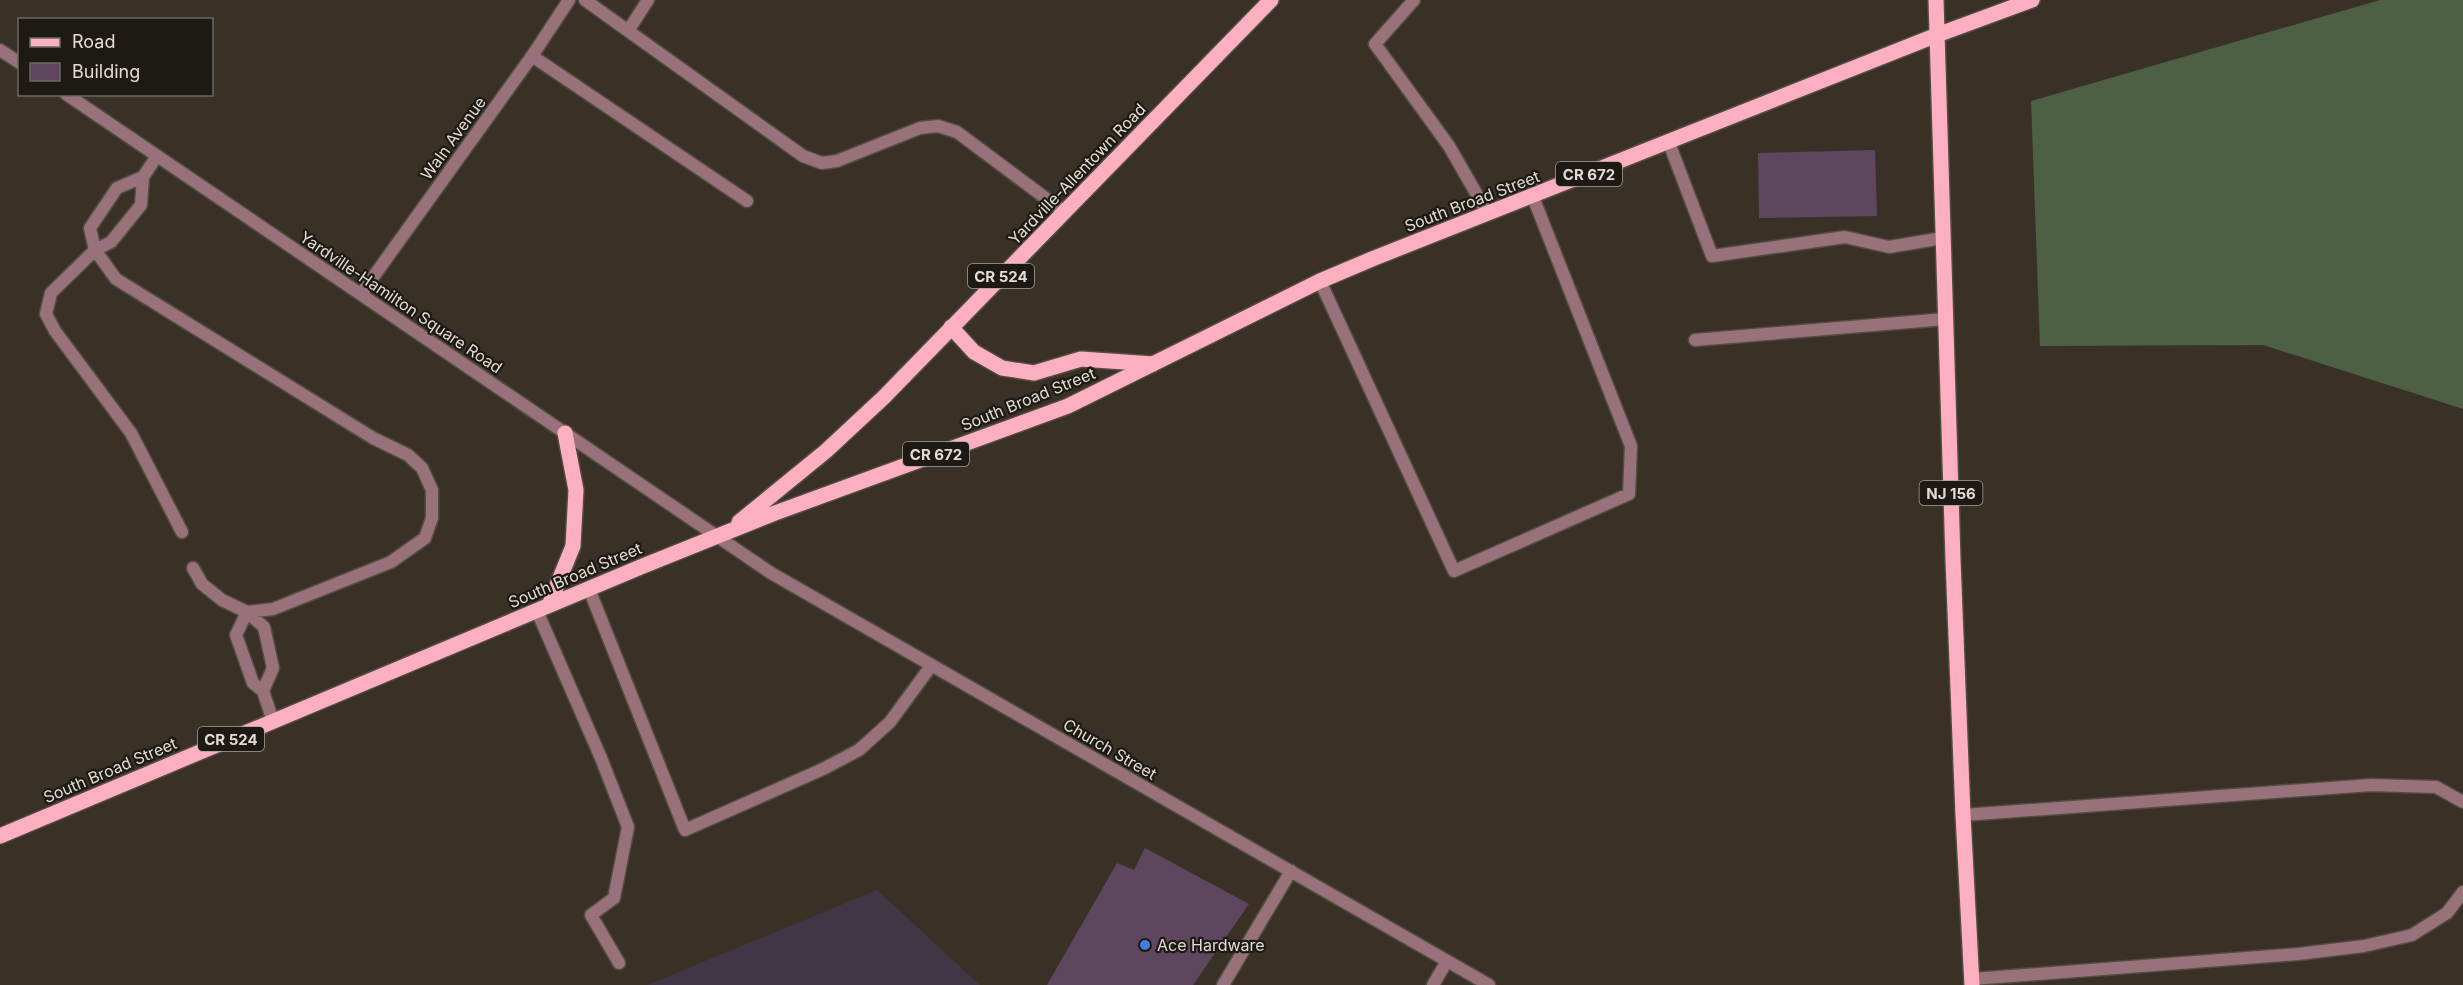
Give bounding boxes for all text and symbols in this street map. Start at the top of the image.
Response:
legend [18,18,213,96]
text: Road [72,31,115,52]
text: Building [72,61,140,82]
street label: Waln Avenue [416,92,490,184]
street label: Yardville-Allentown Road [1004,99,1150,249]
road number: CR 672 [1556,162,1622,186]
street label: South Broad Street [1402,166,1542,236]
street label: Yardville-Hamilton Square Road [296,227,506,377]
road number: CR 524 [968,264,1034,288]
street label: South Broad Street [958,363,1098,435]
road number: CR 672 [903,442,969,466]
road number: NJ 156 [1920,481,1982,505]
street label: South Broad Street [505,538,645,612]
street label: Church Street [1060,714,1160,784]
road number: CR 524 [198,727,264,751]
street label: South Broad Street [40,733,180,807]
place label: Ace Hardware [1157,935,1265,955]
marker: Ace Hardware [1138,938,1152,952]

